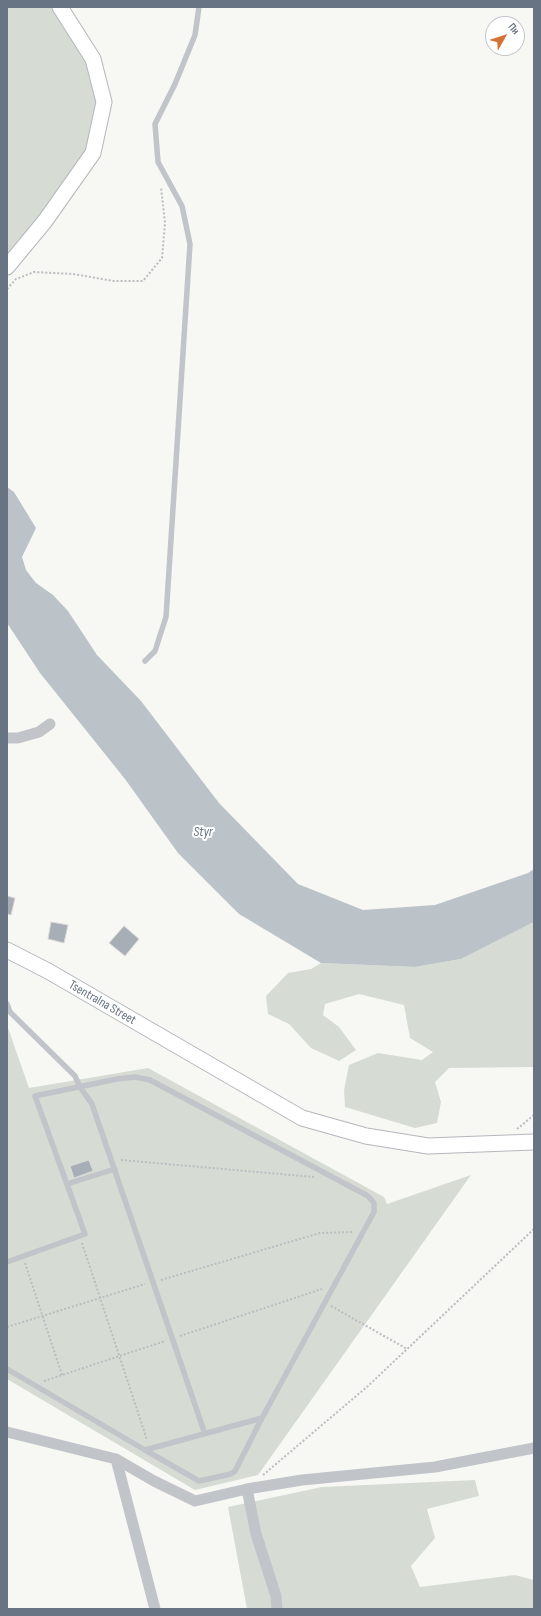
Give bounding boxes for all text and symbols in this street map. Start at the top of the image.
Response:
north arrow [485,16,525,56]
text: Пн [506,21,522,37]
water label: Styr [193,824,213,840]
street label: Tsentralna Street [66,977,138,1029]

